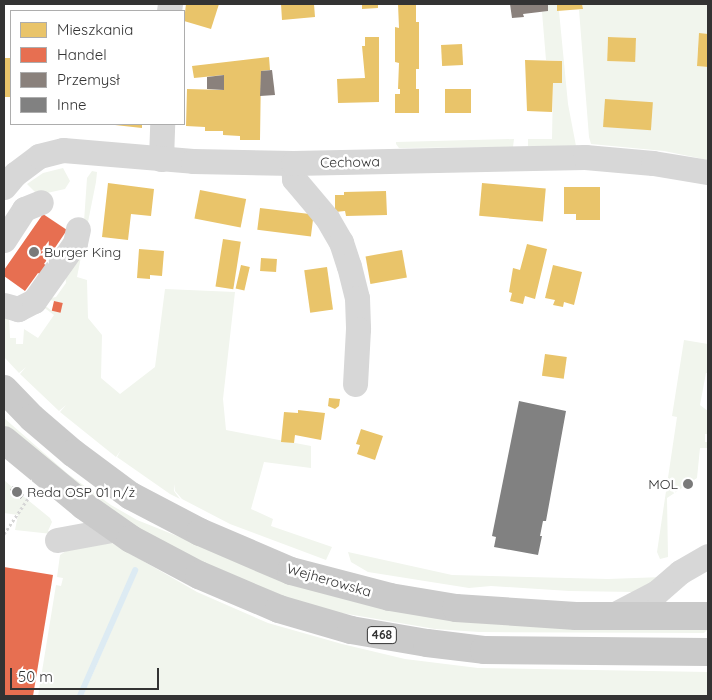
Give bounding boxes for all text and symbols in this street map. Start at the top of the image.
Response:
legend [10,10,185,125]
text: Mieszkania [57,20,133,39]
text: Handel [57,45,107,64]
text: Przemysł [57,70,120,89]
text: Inne [57,95,87,114]
street label: Cechowa [320,153,380,171]
place label: Burger King [44,244,121,260]
marker: Burger King [28,246,40,258]
place label: MOL [648,476,678,492]
marker: MOL [682,478,694,490]
place label: Reda OSP 01 n/ż [27,484,135,500]
marker: Reda OSP 01 n/ż [11,486,23,498]
street label: Wejherowska [285,560,373,600]
road number: 468 [366,626,398,644]
scale bar [12,658,161,690]
text: 50 m [18,667,53,686]

